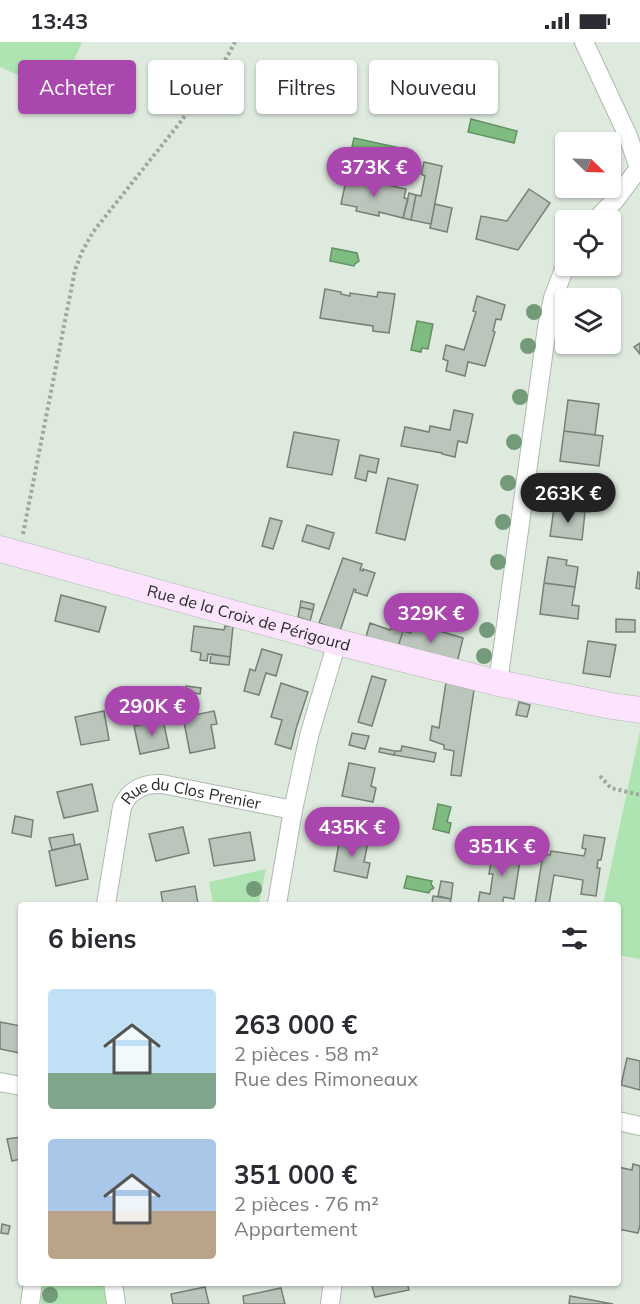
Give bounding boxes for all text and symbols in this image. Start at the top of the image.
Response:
text: 13:43 [30,7,88,35]
chip: Acheter [18,60,136,114]
chip: Louer [148,60,244,114]
chip: Filtres [256,60,357,114]
chip: Nouveau [369,60,498,114]
north arrow [555,132,621,198]
map controls [555,132,621,354]
pin: 373K € [325,147,423,198]
text: 373K € [341,154,407,179]
button: locate [555,210,621,276]
button: layers [555,288,621,354]
pin: 263K € [519,473,617,524]
text: 263K € [535,480,601,505]
street label: Rue de la Croix de Périgourd [145,580,352,655]
pin: 329K € [382,593,480,644]
text: 329K € [398,600,464,625]
pin: 290K € [103,686,201,737]
text: 290K € [119,693,185,718]
street label: Rue du Clos Prenier [116,774,263,813]
pin: 435K € [303,807,401,858]
text: 435K € [319,814,385,839]
pin: 351K € [453,826,551,877]
text: 351K € [469,833,535,858]
text: 6 biens [48,922,137,955]
icon: filters [558,922,591,955]
text: 263 000 € [234,1008,357,1041]
icon: home [96,1013,168,1085]
text: 2 pièces · 58 m² [234,1041,379,1066]
text: Rue des Rimoneaux [234,1066,418,1091]
text: 351 000 € [234,1158,357,1191]
icon: home [96,1163,168,1235]
text: 2 pièces · 76 m² [234,1191,379,1216]
text: Appartement [234,1216,357,1241]

